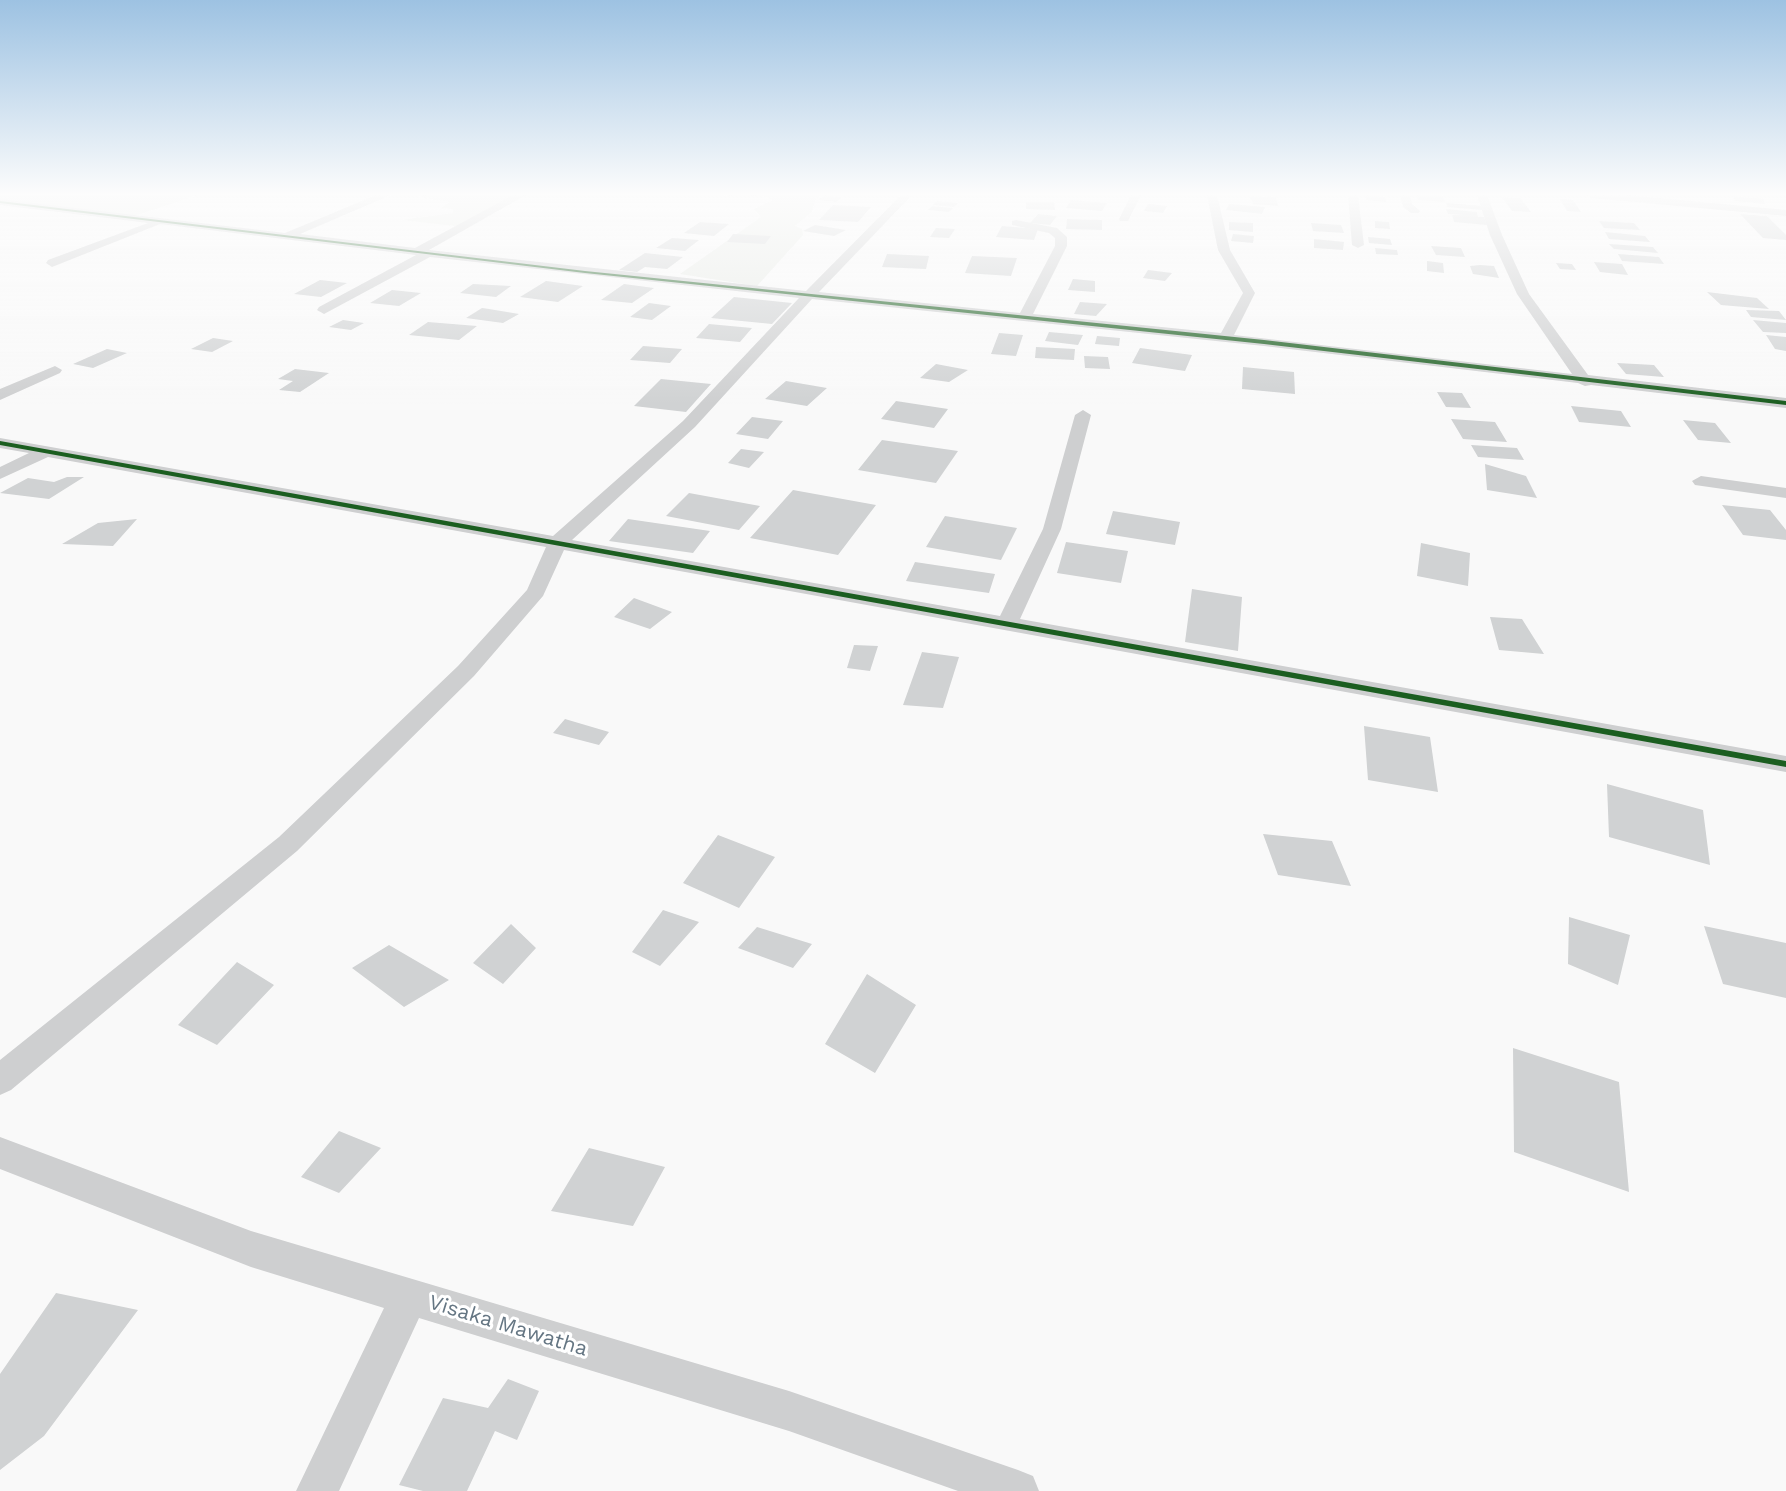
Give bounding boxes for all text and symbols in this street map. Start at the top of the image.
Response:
street label: Visaka Mawatha [426,1290,590,1362]

